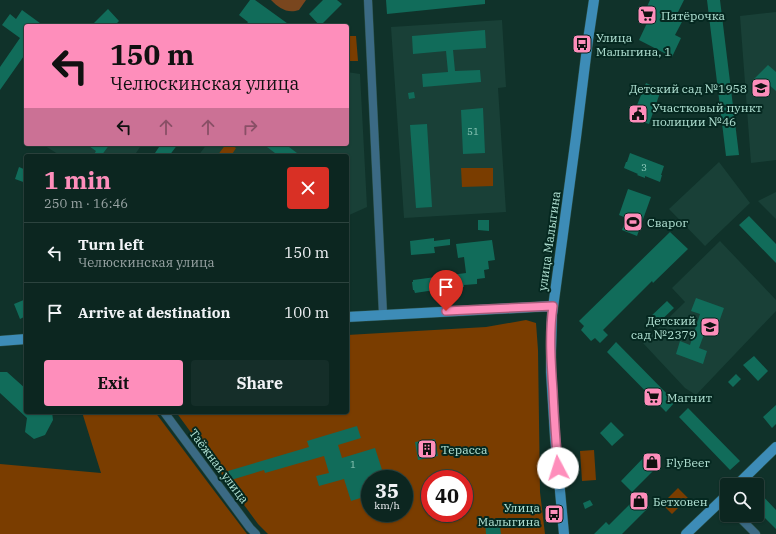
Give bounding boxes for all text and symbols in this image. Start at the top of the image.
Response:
supermarket icon: Пятёрочка [636,4,658,26]
place label: Пятёрочка [661,8,726,23]
place label: Улица Малыгина, 1 [596,30,672,59]
bus stop icon: Улица Малыгина, 1 [571,33,593,55]
text: 150 m [110,36,194,73]
icon: left [44,40,96,92]
text: Челюскинская улица [110,72,299,95]
school or university icon: Детский сад №1958 [750,77,772,99]
place label: Детский сад №1958 [629,81,747,96]
place label: Участковый пункт полиции №46 [652,100,762,129]
public building icon: Участковый пункт полиции №46 [627,103,649,125]
icon: left [113,116,135,138]
icon: ahead [155,116,177,138]
icon: ahead [197,116,219,138]
icon: right [239,116,261,138]
house number: 51 [467,125,479,138]
house number: 3 [641,161,647,174]
text: 1 min [44,164,111,196]
button: close [287,167,329,209]
street label: улица Малыгина [535,190,563,292]
text: 250 m · 16:46 [44,195,128,212]
sports icon: Сварог [622,211,644,233]
place label: Сварог [647,215,688,230]
text: Turn left [78,235,144,254]
icon: left [44,242,66,264]
text: 150 m [284,243,329,262]
text: Челюскинская улица [78,254,215,271]
pin [429,270,463,311]
icon: arrive [435,276,457,298]
icon: arrive [44,302,66,324]
text: Arrive at destination [78,303,230,322]
text: 100 m [284,303,329,322]
place label: Детский сад №2379 [631,313,696,342]
school or university icon: Детский сад №2379 [699,316,721,338]
button: Exit [44,360,183,406]
button: Share [191,360,329,406]
supermarket icon: Магнит [642,386,664,408]
place label: Магнит [667,390,712,405]
street label: Таёжная улица [186,426,252,507]
building icon: Терасса [416,438,438,460]
place label: Терасса [441,442,488,457]
position arrow [537,447,579,489]
shop icon: FlyBeer [641,451,663,473]
place label: FlyBeer [666,455,710,470]
house number: 1 [350,458,356,471]
speed limit sign: 40 [421,470,473,522]
text: 35 [375,477,399,504]
map controls [720,478,764,522]
button: search [720,478,764,522]
shop icon: Бетховен [628,490,650,512]
place label: Бетховен [653,494,708,509]
text: km/h [374,499,400,512]
place label: Улица Малыгина [478,500,540,529]
bus stop icon: Улица Малыгина [543,503,565,525]

